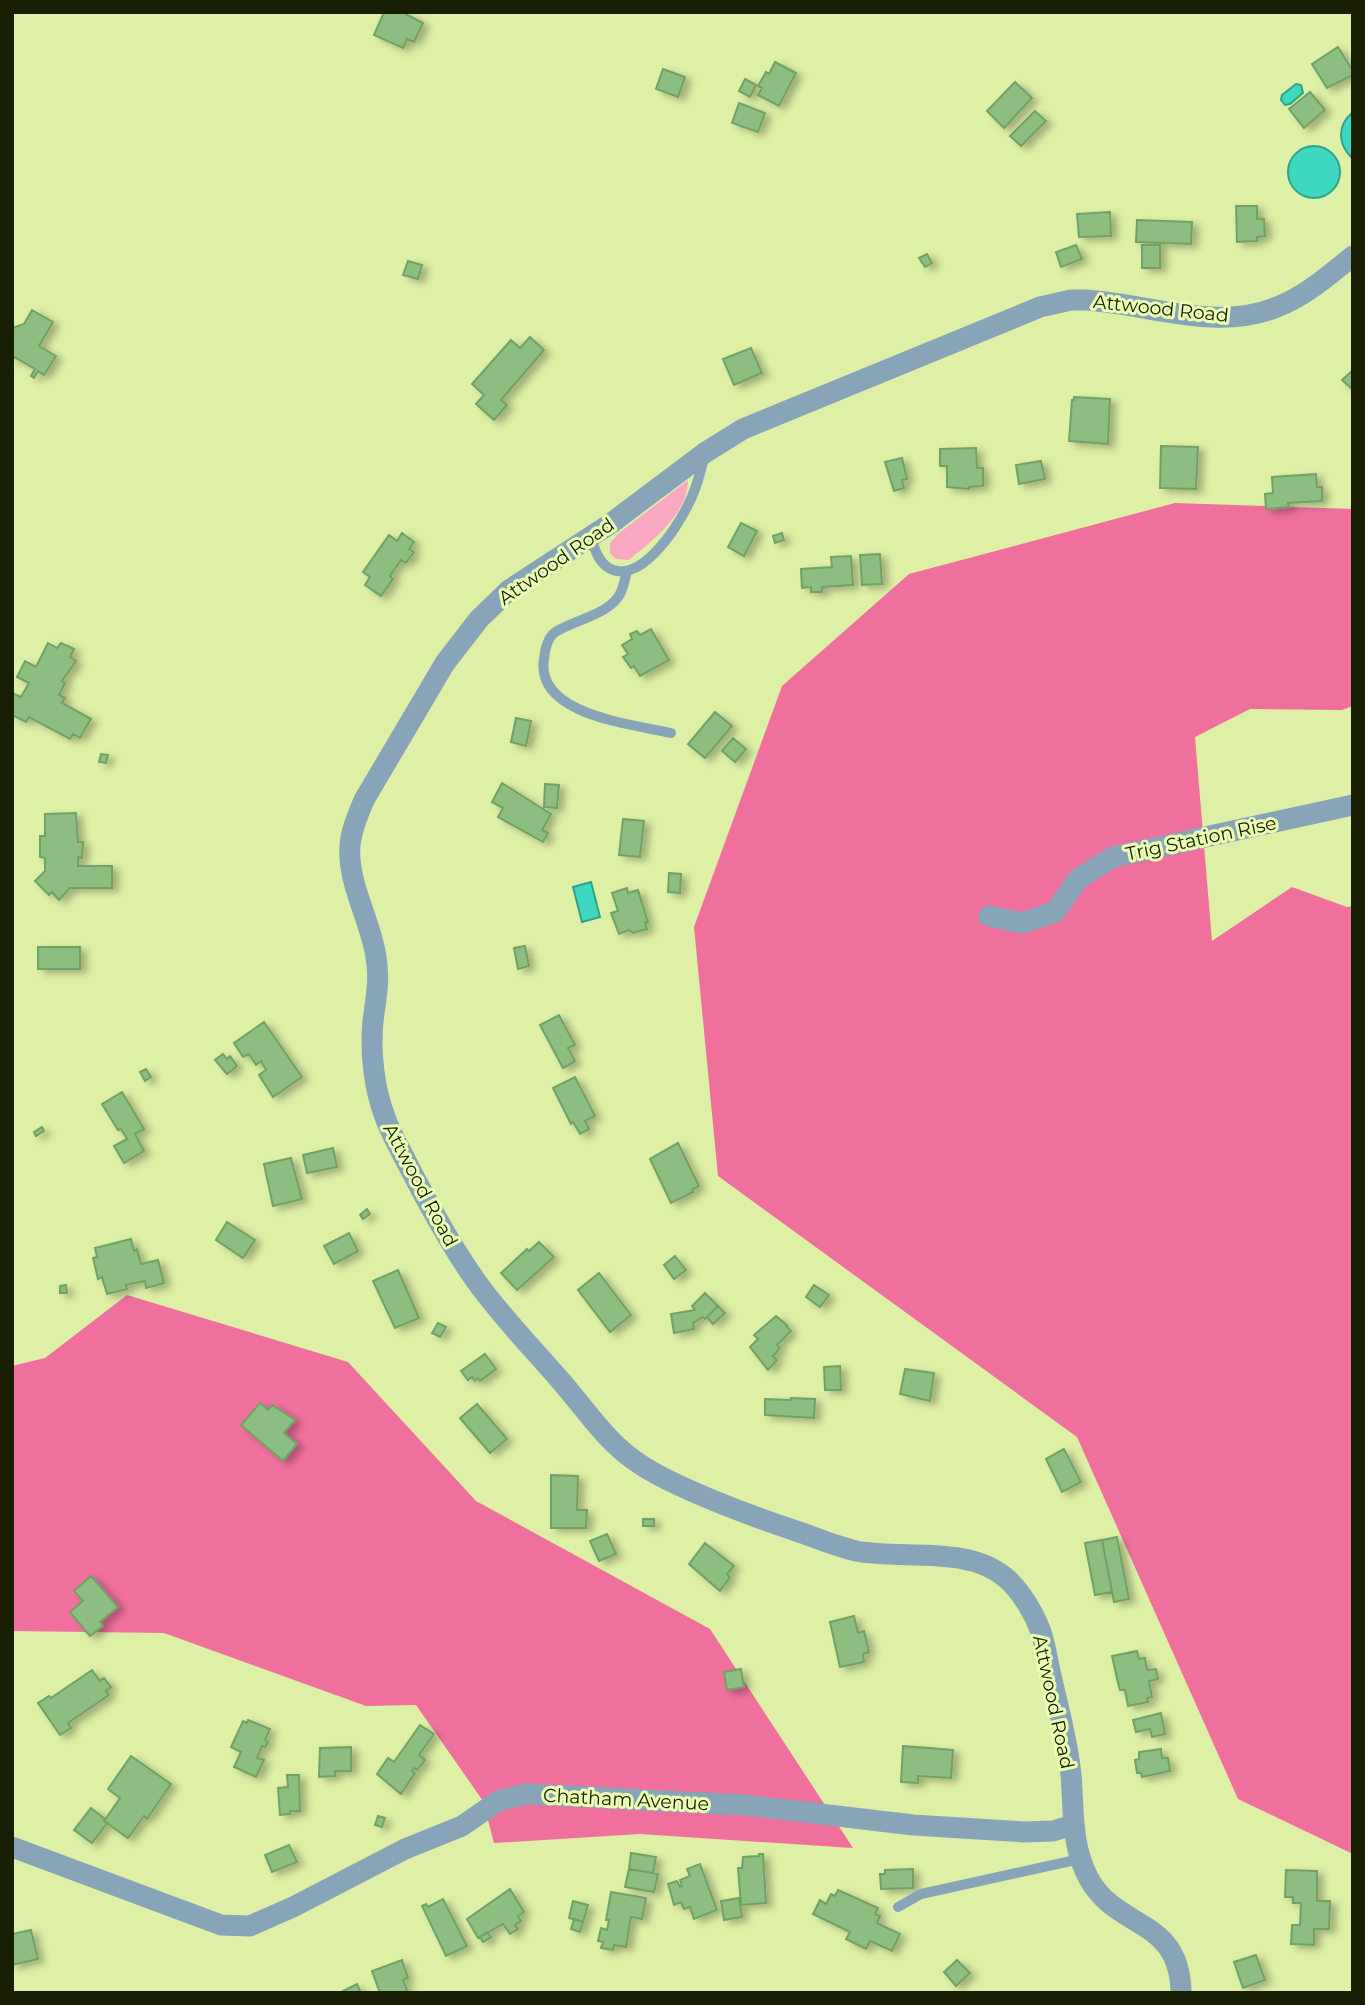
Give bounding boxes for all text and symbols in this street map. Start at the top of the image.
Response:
street label: Attwood Road [1092,290,1230,327]
street label: Attwood Road [494,513,619,610]
street label: Trig Station Rise [1124,811,1279,866]
street label: Attwood Road [378,1120,463,1251]
street label: Attwood Road [1028,1633,1079,1771]
street label: Chatham Avenue [542,1784,710,1815]

